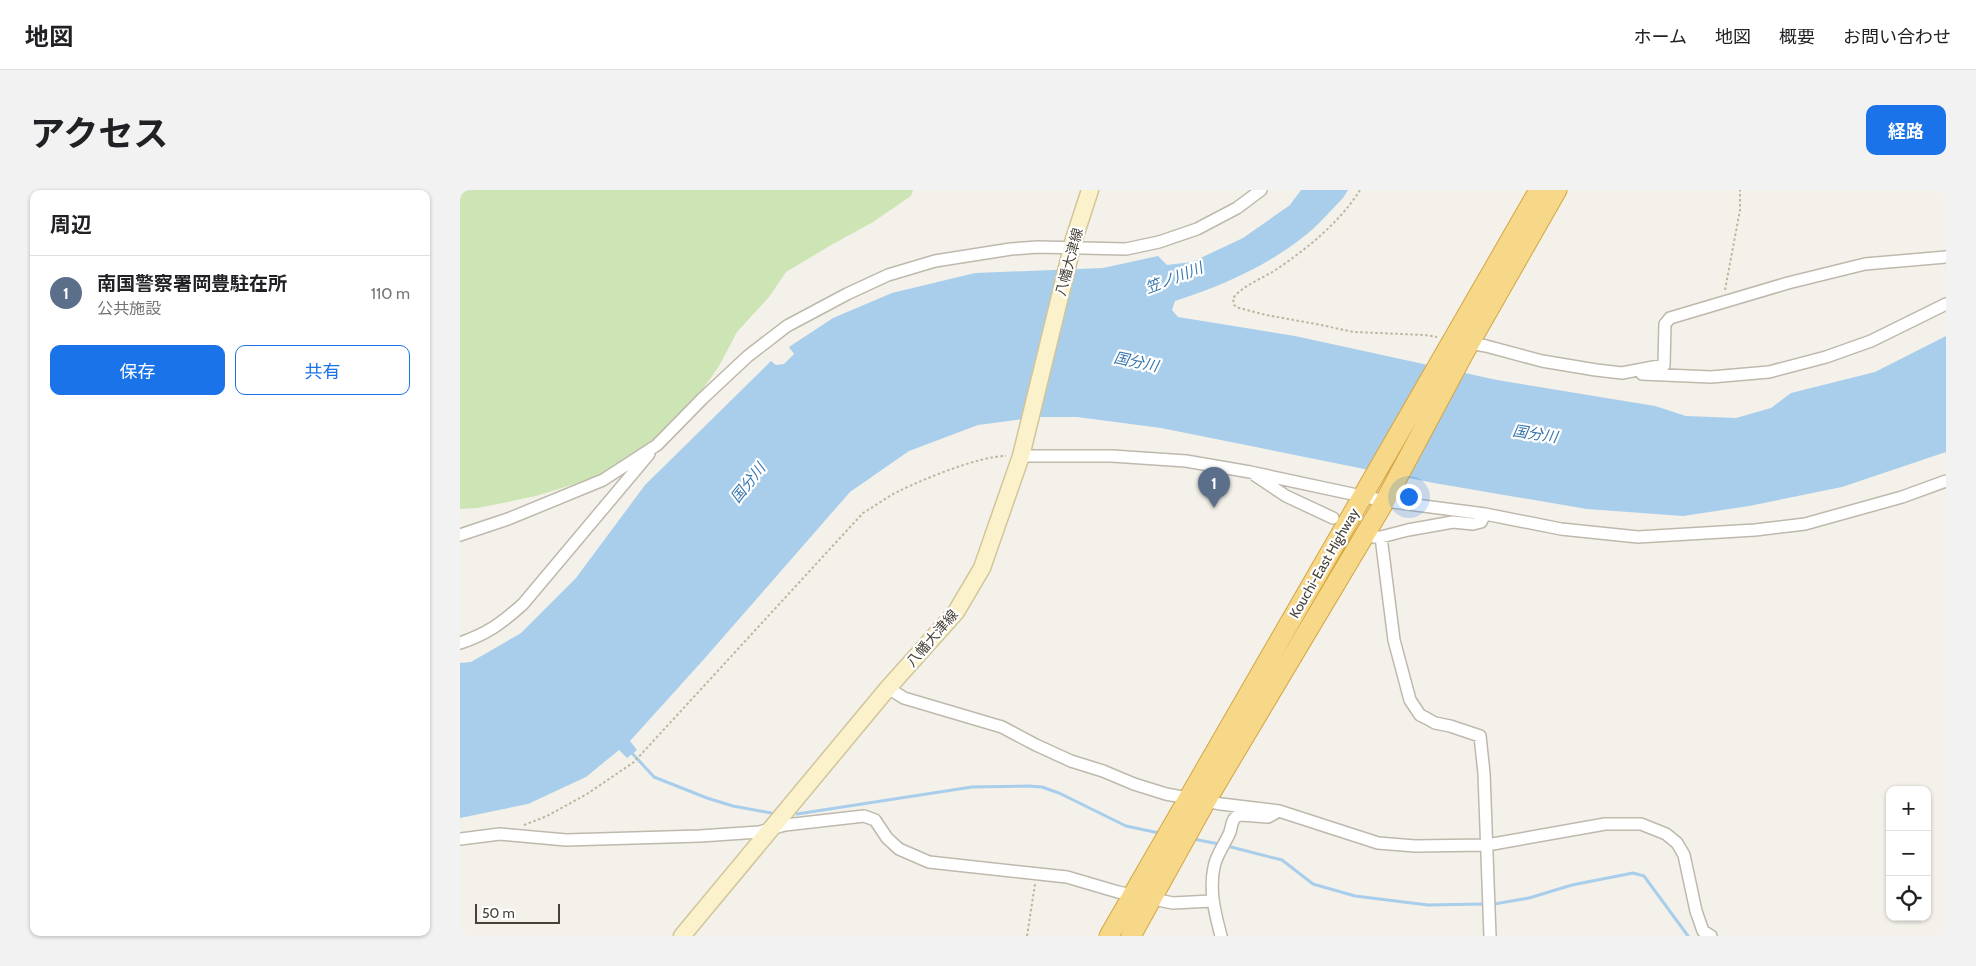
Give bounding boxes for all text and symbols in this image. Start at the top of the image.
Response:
text: 地図 [25,22,73,51]
text: ホーム [1634,26,1687,48]
text: 地図 [1715,26,1751,48]
text: 概要 [1779,26,1815,48]
text: お問い合わせ [1843,26,1951,48]
button: 経路 [1866,105,1946,155]
text: アクセス [30,112,168,155]
text: 周辺 [50,212,92,237]
street label: 八幡大津線 [1051,226,1087,298]
water label: 笠ノ川川 [1143,258,1207,297]
text: 南国警察署岡豊駐在所 [97,272,287,295]
text: 1 [63,284,69,303]
text: 110 m [371,284,410,303]
text: 公共施設 [97,299,161,318]
button: 保存 [50,345,225,395]
button: 共有 [235,345,410,395]
water label: 国分川 [1112,349,1162,376]
water label: 国分川 [1511,422,1561,447]
water label: 国分川 [727,458,770,506]
pin: 1 [1198,467,1230,508]
your location [1396,484,1422,510]
street label: Kouchi-East Highway [1285,505,1363,621]
street label: 八幡大津線 [902,606,962,670]
map controls [1886,786,1931,921]
button: + [1886,786,1931,831]
button: − [1886,831,1931,876]
button: locate [1886,876,1931,921]
scale bar [475,901,560,924]
text: 50 m [482,904,515,922]

